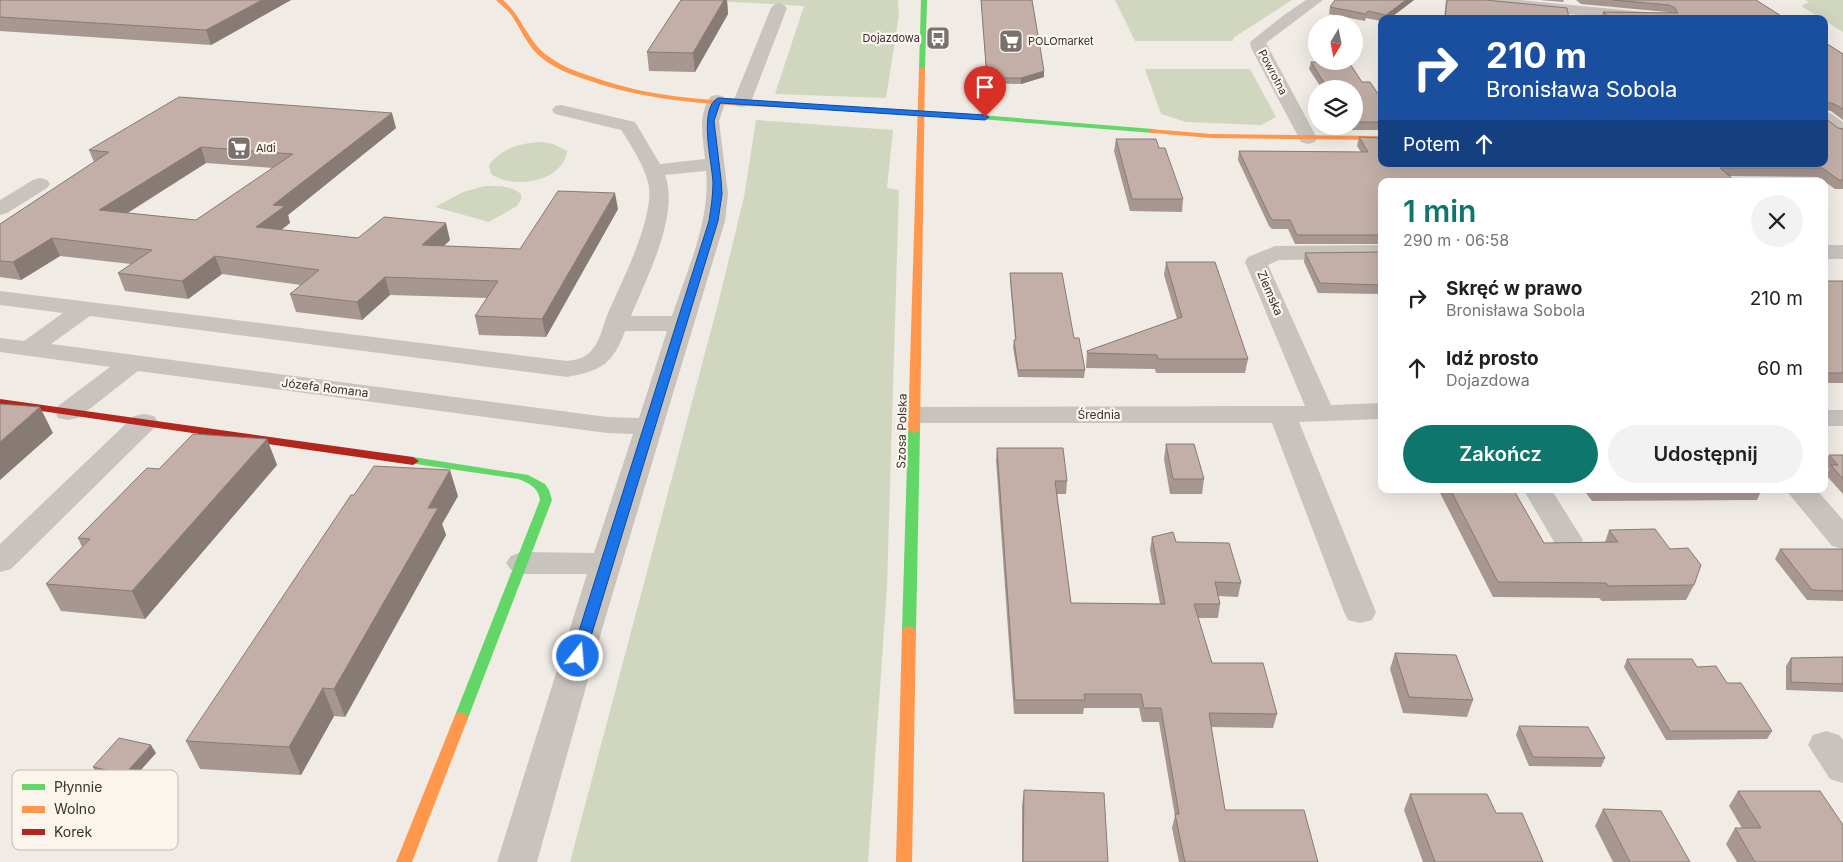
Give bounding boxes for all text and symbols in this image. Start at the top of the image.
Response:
north arrow [1308,15,1362,70]
map controls [1308,15,1363,135]
bus stop icon: Dojazdowa [925,25,951,51]
supermarket icon: POLOmarket [998,28,1024,54]
place label: Dojazdowa [862,31,920,45]
place label: POLOmarket [1028,34,1094,48]
text: 210 m [1486,34,1587,76]
icon: right [1403,35,1468,100]
street label: Powrotna [1255,47,1291,97]
pin [964,66,1006,117]
icon: arrive [971,73,999,101]
text: Bronisława Sobola [1486,76,1677,102]
button: layers [1308,80,1363,135]
icon: ahead [1470,130,1498,158]
text: Potem [1403,133,1460,156]
supermarket icon: Aldi [226,135,252,161]
place label: Aldi [256,141,276,155]
text: 1 min [1403,193,1476,229]
button: close [1751,195,1803,247]
text: 290 m · 06:58 [1403,230,1509,250]
street label: Ziemska [1254,268,1287,318]
text: Skręć w prawo [1446,277,1582,300]
icon: right [1403,284,1431,312]
text: 210 m [1750,287,1803,310]
text: Bronisława Sobola [1446,300,1585,320]
text: Idź prosto [1446,347,1539,370]
icon: ahead [1403,354,1431,382]
text: 60 m [1757,357,1803,380]
text: Dojazdowa [1446,370,1530,390]
street label: Józefa Romana [281,375,369,400]
street label: Szosa Polska [893,393,910,469]
street label: Średnia [1077,407,1121,422]
button: Zakończ [1403,425,1598,483]
button: Udostępnij [1608,425,1803,483]
position arrow [551,629,603,681]
legend [12,770,178,850]
text: Płynnie [54,778,102,795]
text: Wolno [54,800,96,817]
text: Korek [54,823,92,840]

